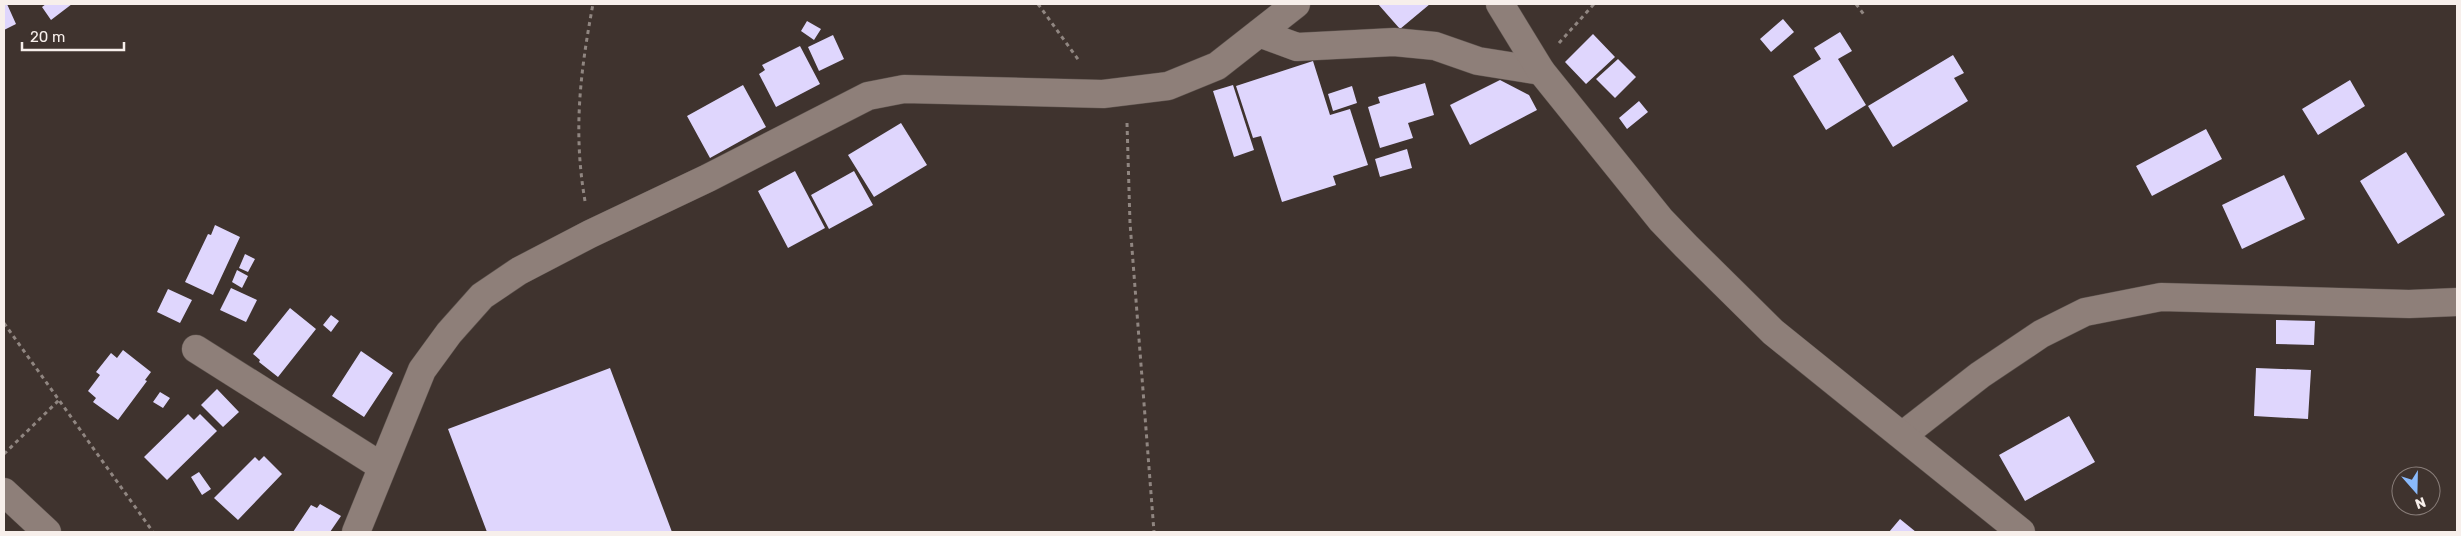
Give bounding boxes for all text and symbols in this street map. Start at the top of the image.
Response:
scale bar [22,20,125,52]
text: 20 m [30,28,65,46]
north arrow [2391,466,2441,516]
text: N [2413,493,2428,512]

